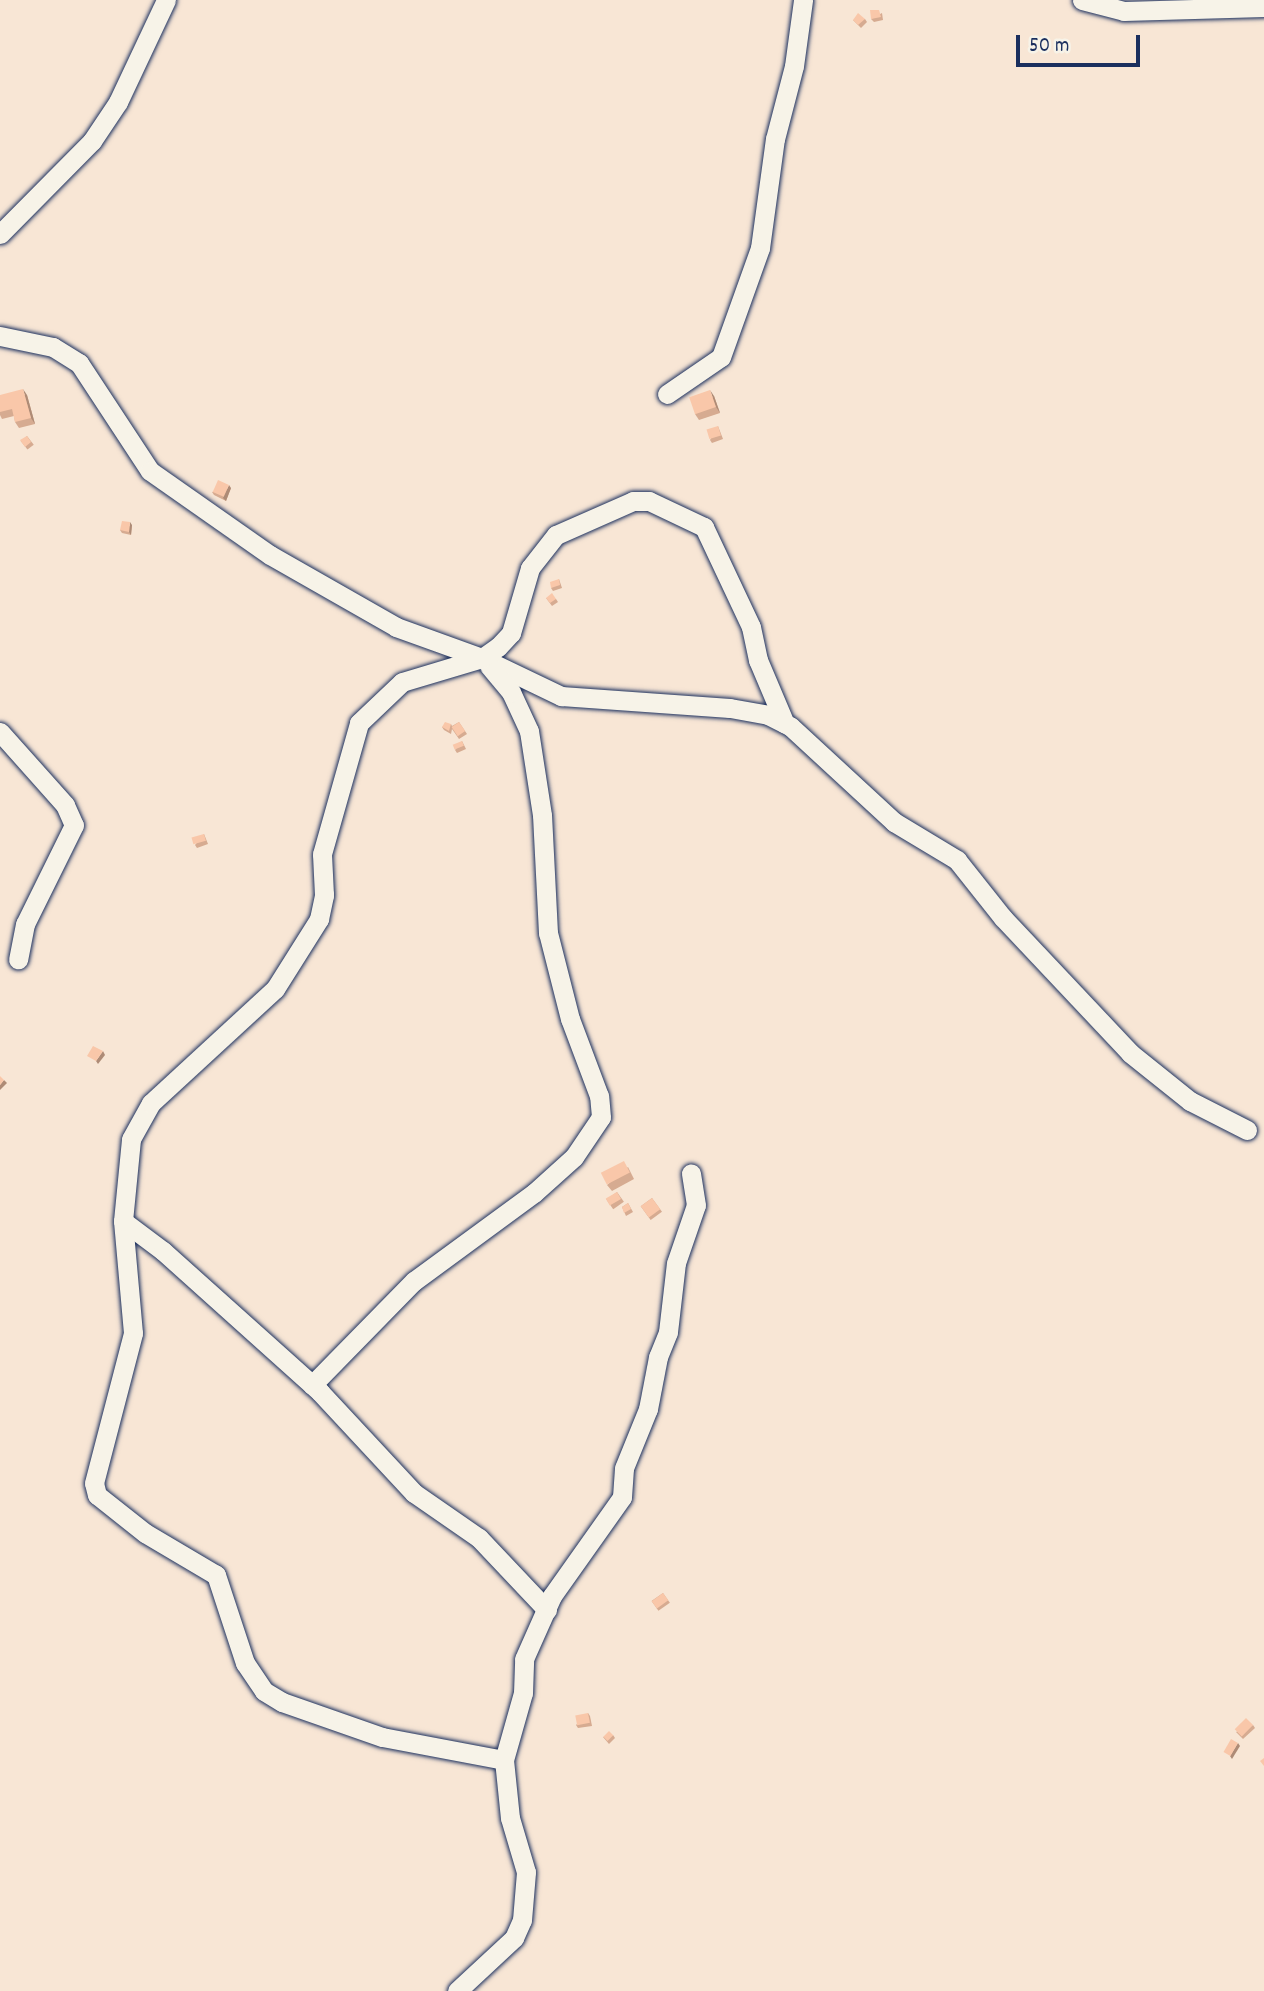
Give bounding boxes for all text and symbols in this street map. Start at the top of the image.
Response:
scale bar [1019,21,1143,65]
text: 50 m [1029,32,1069,62]

